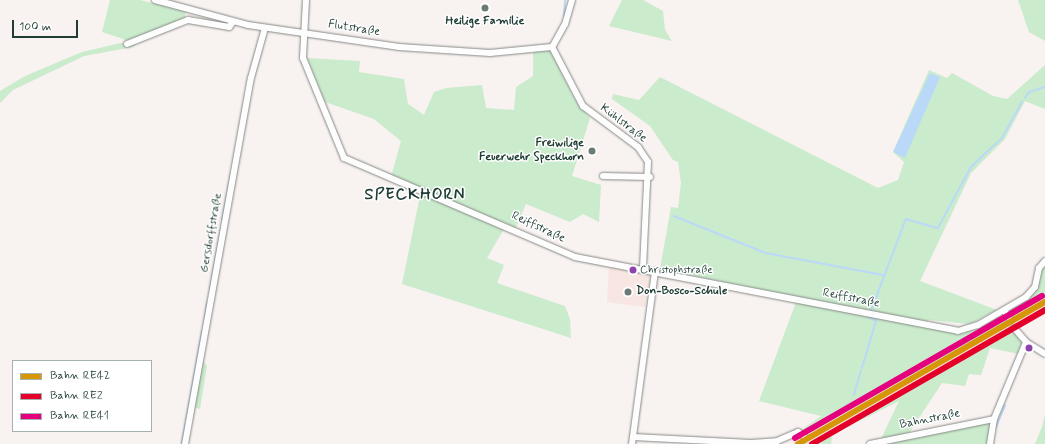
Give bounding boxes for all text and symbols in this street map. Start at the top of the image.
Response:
marker: Heilige Familie [480,3,490,13]
scale bar [14,12,80,38]
place label: Heilige Familie [447,15,523,29]
street label: Flutstraße [327,18,381,40]
text: 100 m [19,19,51,35]
street label: Kühlstraße [597,102,649,146]
place label: Freiwilige Feuerwehr Speckhorn [479,137,584,165]
marker: Freiwilige Feuerwehr Speckhorn [587,146,597,156]
district label: SPECKHORN [365,185,465,205]
street label: Gersdorffstraße [198,192,226,274]
street label: Reiffstraße [509,209,567,247]
place label: Christophstraße [640,263,713,277]
marker: Christophstraße [628,265,638,275]
place label: Don-Bosco-Schule [636,285,727,299]
street label: Reiffstraße [821,286,881,312]
marker: Don-Bosco-Schule [623,287,633,297]
unlabelled marker [1024,343,1034,353]
legend [12,360,152,432]
text: Bahn RE42 [50,368,110,384]
text: Bahn RE2 [50,388,103,404]
street label: Bahnstraße [898,407,962,433]
text: Bahn RE41 [50,408,109,424]

